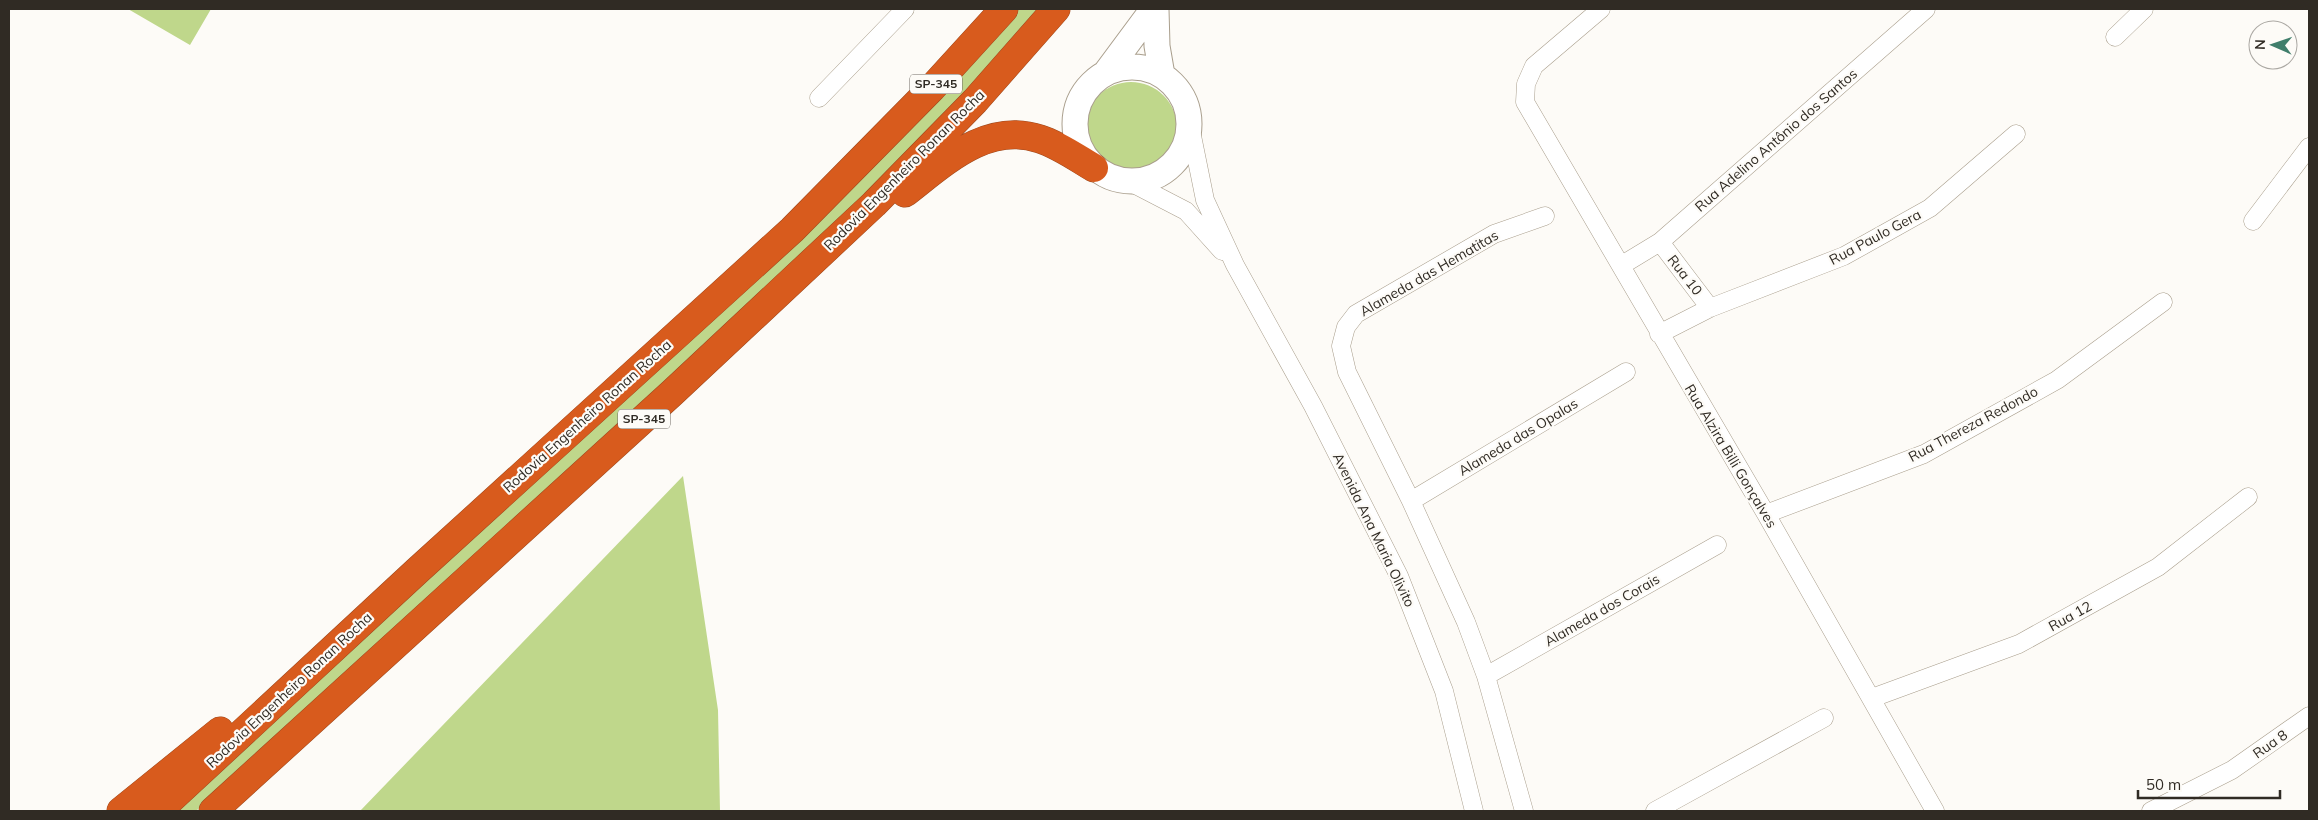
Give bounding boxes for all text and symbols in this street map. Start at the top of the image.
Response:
north arrow [2248,20,2298,70]
text: N [2251,39,2269,50]
street label: Rua Adelino Antônio dos Santos [1691,65,1861,215]
road number: SP-345 [910,74,962,94]
street label: Rodovia Engenheiro Ronan Rocha [820,86,988,254]
street label: Rua Paulo Gera [1826,205,1924,269]
street label: Alameda das Hematitas [1356,226,1502,320]
street label: Rua 10 [1664,251,1706,299]
street label: Rodovia Engenheiro Ronan Rocha [499,336,675,496]
street label: Rua Alzira Billi Gonçalves [1681,381,1781,531]
street label: Rua Thereza Redondo [1905,382,2041,466]
street label: Alameda das Opalas [1455,394,1581,480]
road number: SP-345 [618,409,670,428]
street label: Avenida Ana Maria Olivito [1329,450,1419,610]
street label: Alameda dos Corais [1541,570,1663,650]
street label: Rua 12 [2045,597,2095,635]
street label: Rodovia Engenheiro Ronan Rocha [202,608,376,772]
street label: Rua 8 [2249,726,2291,762]
scale bar [2138,768,2280,800]
text: 50 m [2146,775,2181,794]

